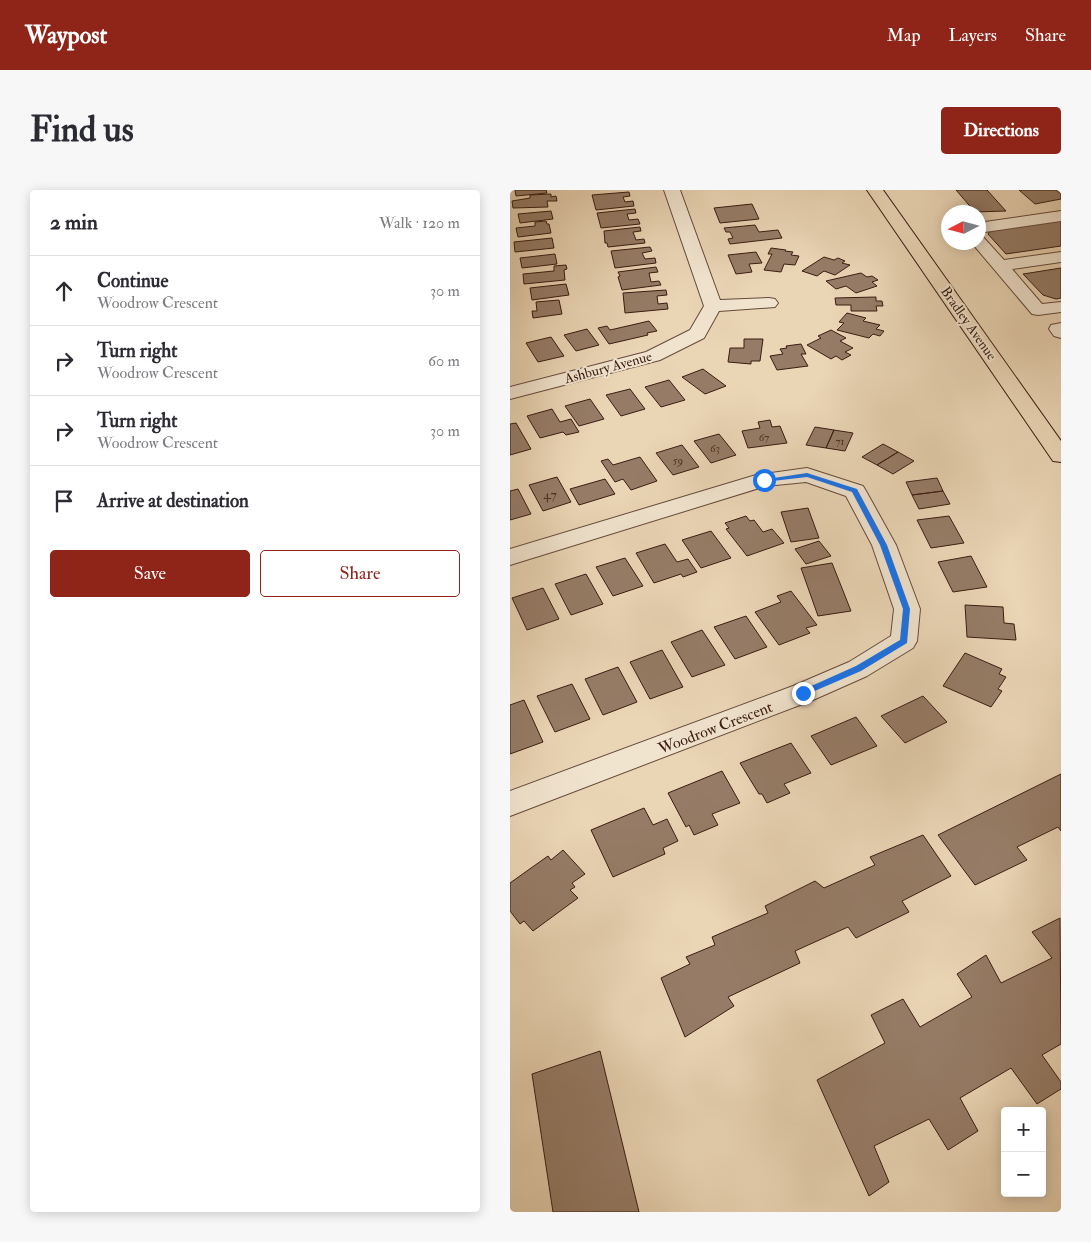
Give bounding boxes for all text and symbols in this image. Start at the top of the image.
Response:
text: Waypost [25,20,107,51]
text: Map [887,24,921,47]
text: Layers [949,24,997,47]
text: Share [1025,24,1066,47]
button: Directions [941,107,1061,154]
text: Find us [30,108,134,152]
north arrow [941,205,986,250]
text: 2 min [50,209,98,236]
text: Walk · 120 m [379,213,460,233]
text: Continue [97,269,168,293]
icon: ahead [50,277,78,305]
text: 30 m [430,281,460,301]
street label: Bradley Avenue [936,283,1000,364]
text: Woodrow Crescent [97,293,218,313]
text: Turn right [97,339,177,363]
icon: right [50,347,78,375]
street label: Ashbury Avenue [562,348,654,389]
text: 60 m [428,351,460,371]
text: Woodrow Crescent [97,363,218,383]
text: Turn right [97,409,177,433]
icon: right [50,417,78,445]
text: 30 m [430,421,460,441]
house number: 67 [759,431,769,444]
text: Woodrow Crescent [97,433,218,453]
house number: 71 [836,435,845,448]
house number: 63 [710,442,720,455]
house number: 59 [673,454,683,467]
route start [753,469,776,492]
house number: 47 [543,486,557,503]
icon: arrive [50,487,78,515]
text: Arrive at destination [97,489,249,513]
button: Save [50,550,250,597]
button: Share [260,550,460,597]
route end [792,682,815,705]
street label: Woodrow Crescent [654,697,775,759]
map controls [1001,1107,1046,1197]
button: + [1001,1107,1046,1152]
button: − [1001,1152,1046,1197]

